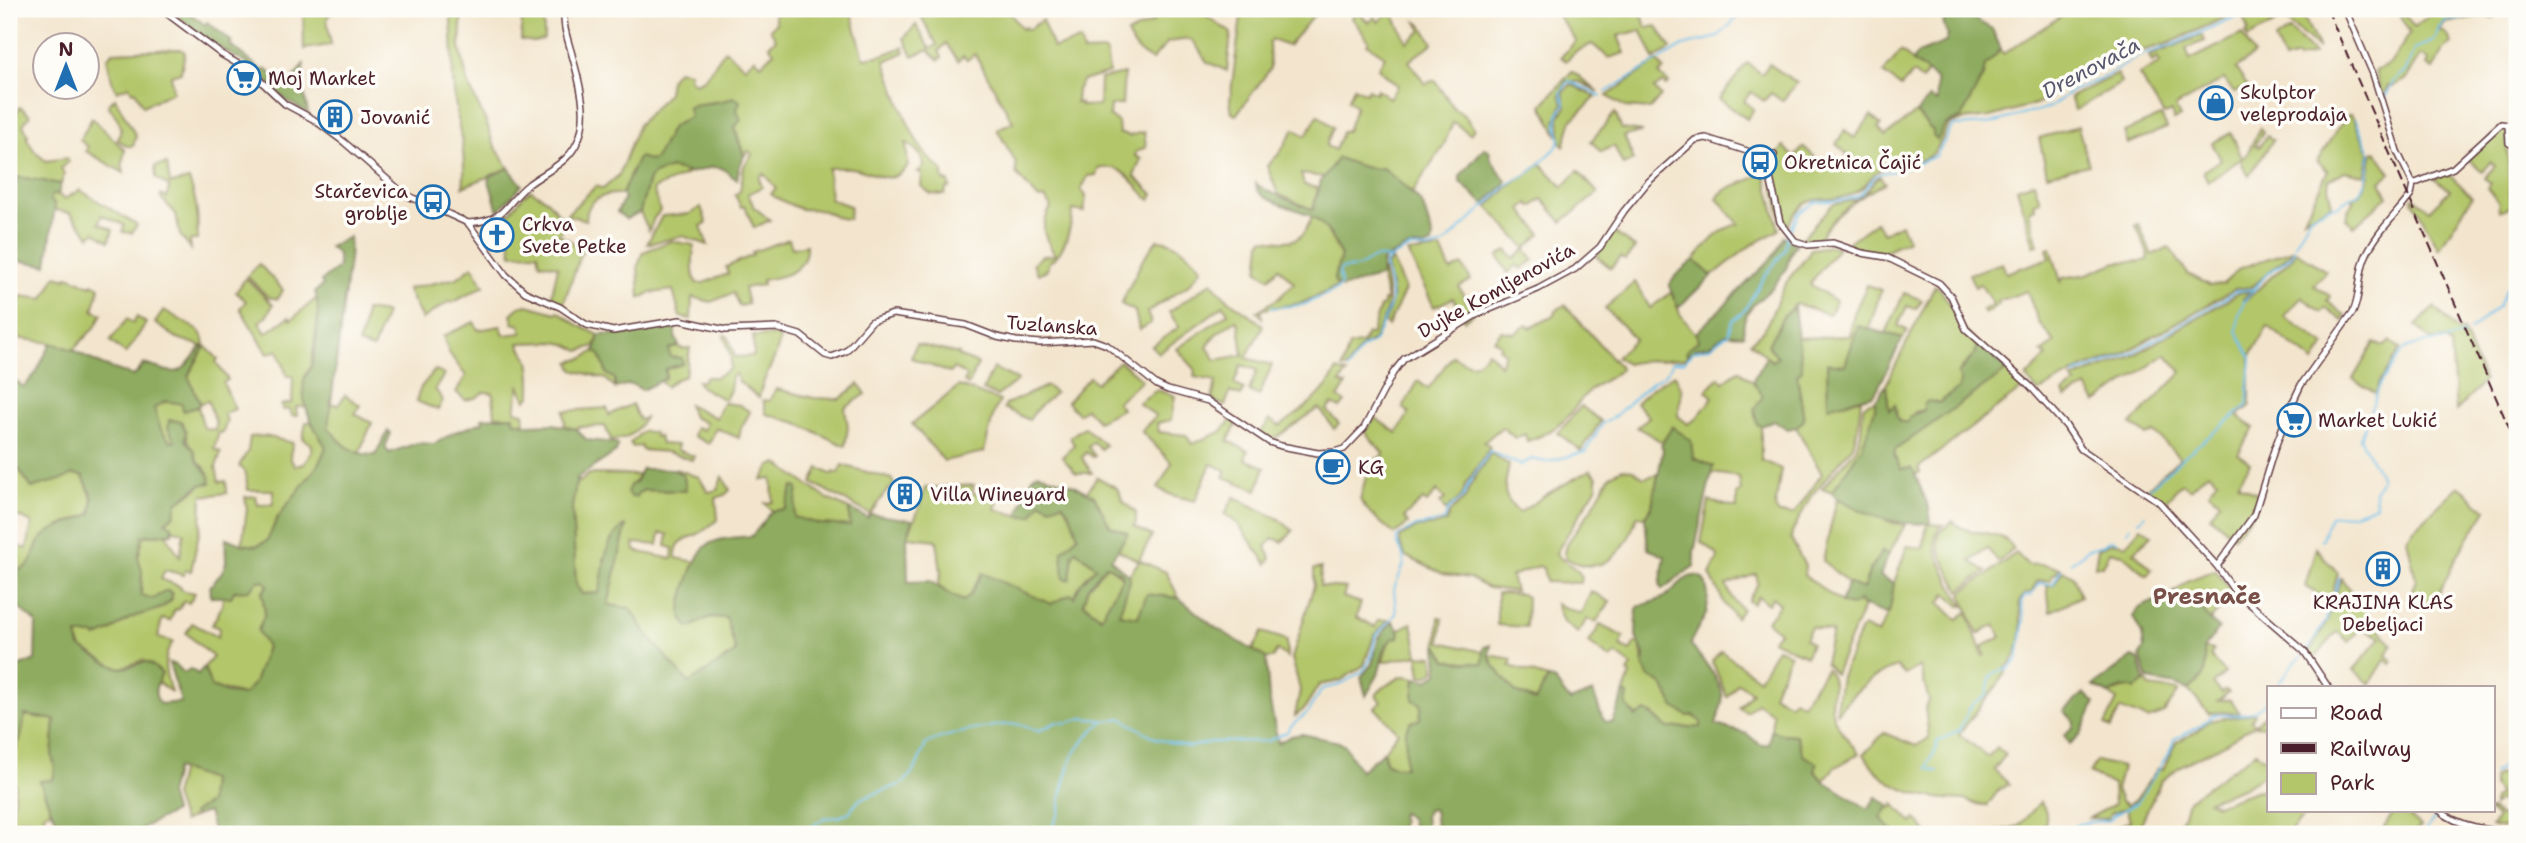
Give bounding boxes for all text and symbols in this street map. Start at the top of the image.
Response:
water label: Drenovača [2037,30,2145,106]
north arrow [32,32,102,102]
text: N [58,37,74,62]
supermarket icon: Moj Market [225,59,263,97]
place label: Moj Market [268,66,376,91]
place label: Skulptor veleprodaja [2240,80,2347,127]
shop icon: Skulptor veleprodaja [2197,84,2235,122]
building icon: Jovanić [316,98,354,136]
place label: Jovanić [360,105,430,130]
bus stop icon: Okretnica Čajić [1741,143,1779,181]
place label: Okretnica Čajić [1784,149,1921,175]
place label: Starčevica groblje [314,179,408,226]
bus stop icon: Starčevica groblje [414,183,452,221]
place label: Crkva Svete Petke [522,212,627,259]
church icon: Crkva Svete Petke [478,216,516,254]
street label: Dujke Komljenovića [1413,237,1579,344]
street label: Tuzlanska [1005,310,1099,341]
supermarket icon: Market Lukić [2275,401,2313,439]
place label: Market Lukić [2318,408,2437,433]
cafe icon: KG [1314,448,1352,486]
place label: KG [1358,455,1384,480]
building icon: Villa Wineyard [886,475,924,513]
place label: Villa Wineyard [930,482,1066,507]
building icon: KRAJINA KLAS Debeljaci [2364,550,2402,588]
district label: Presnače [2153,581,2261,611]
place label: KRAJINA KLAS Debeljaci [2313,590,2453,637]
legend [2267,686,2494,812]
text: Road [2330,699,2383,727]
text: Railway [2330,735,2412,763]
text: Park [2330,769,2375,797]

